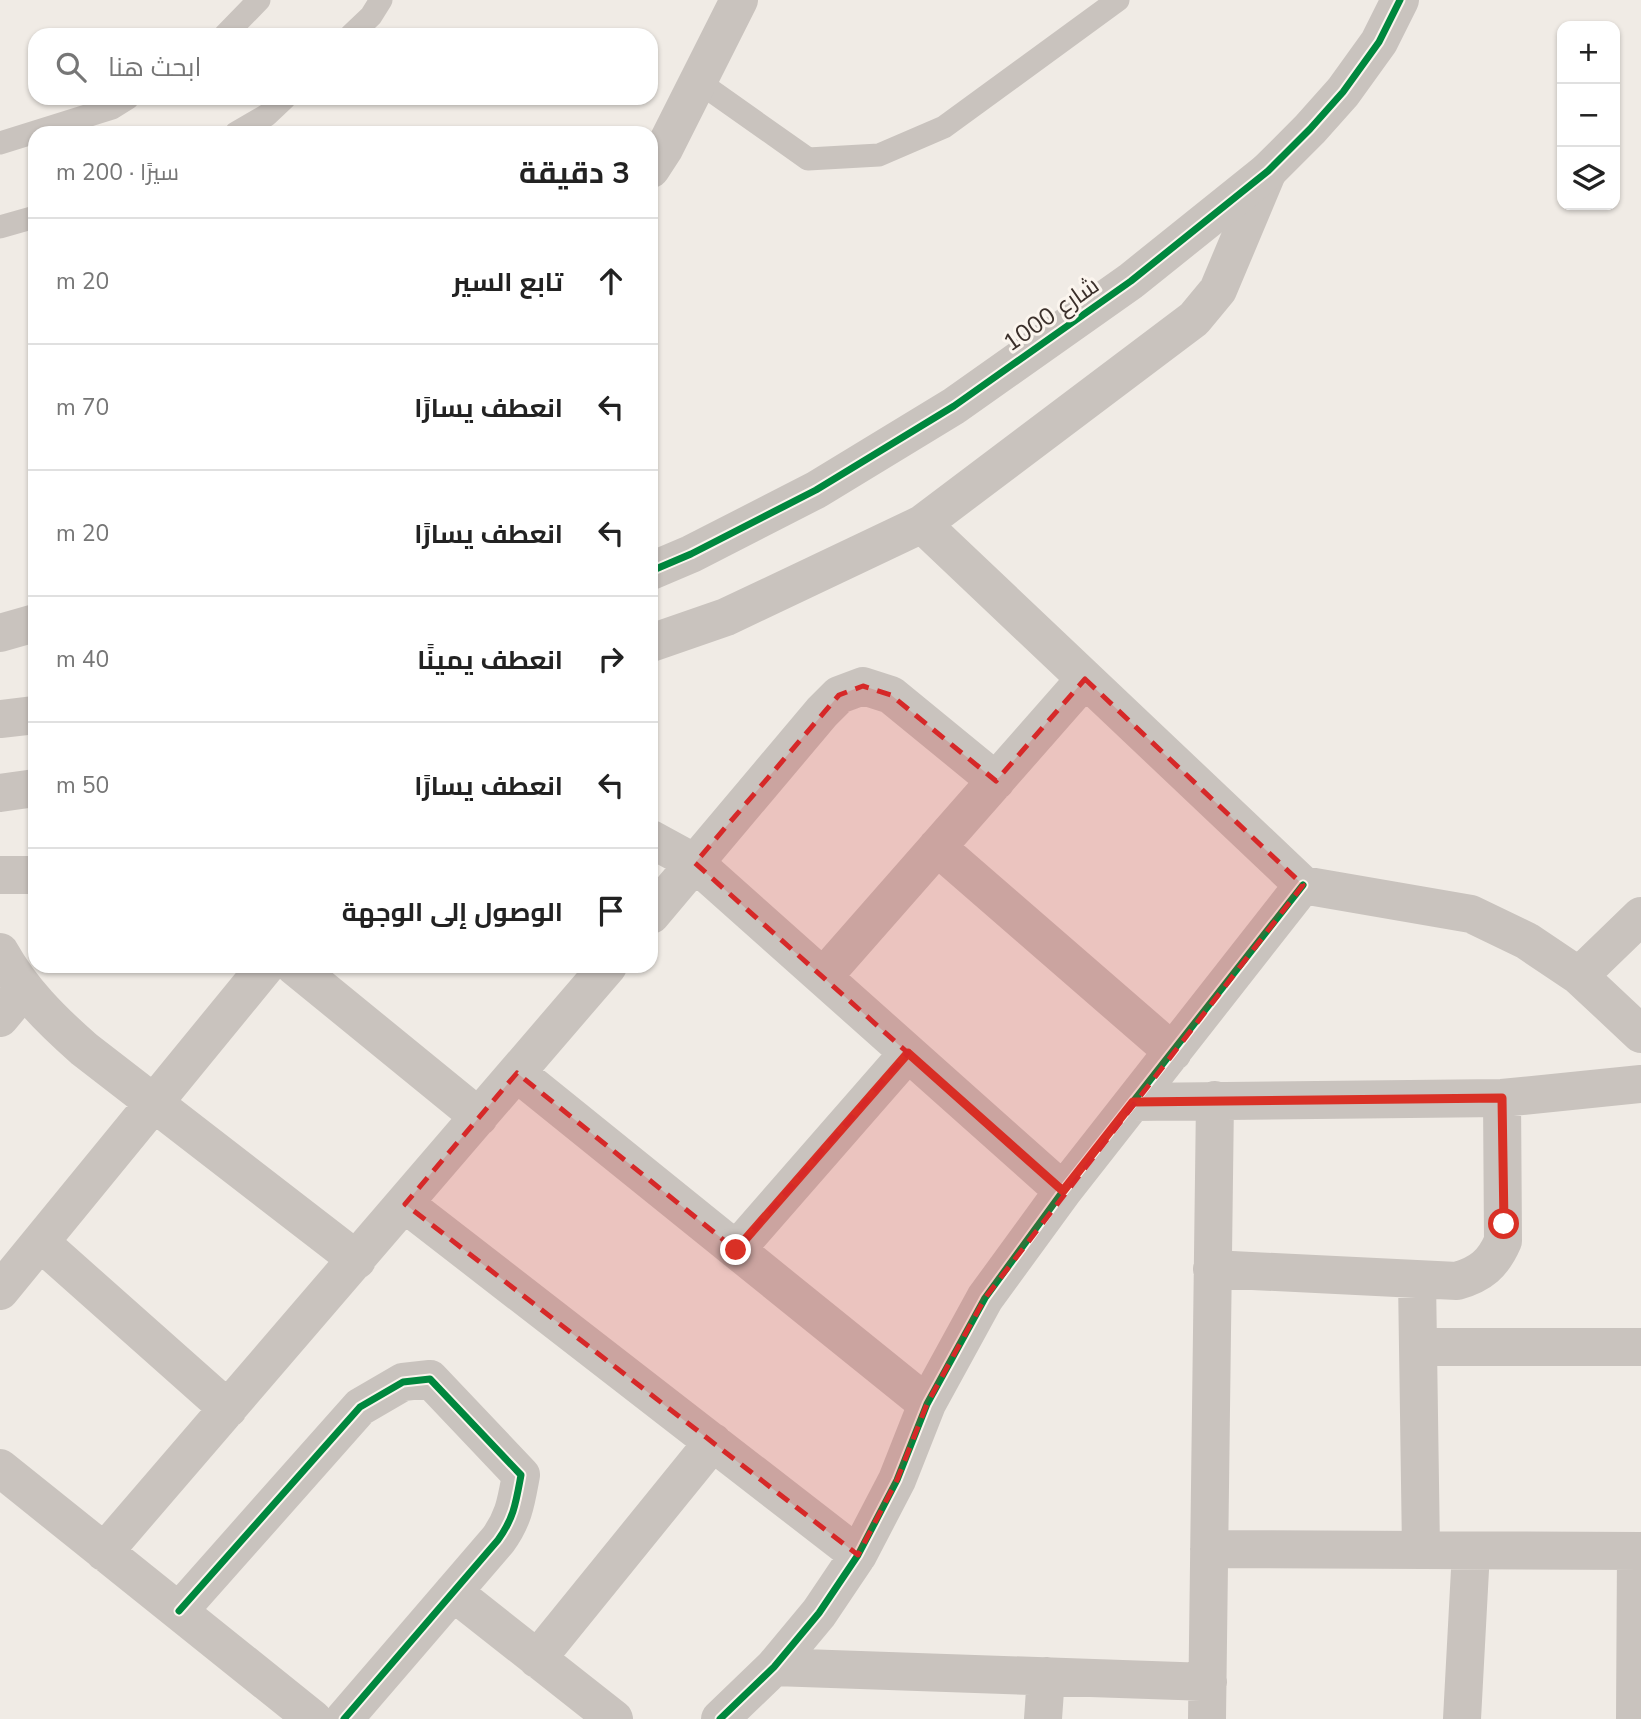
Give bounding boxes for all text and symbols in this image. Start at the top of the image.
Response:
map controls [1557,21,1620,210]
button: + [1557,21,1620,84]
search box [28,28,658,105]
icon: search [52,48,90,86]
text: ابحث هنا [108,50,202,85]
button: − [1557,84,1620,147]
button: layers [1557,147,1620,210]
text: 3 دقيقة [519,153,630,194]
text: سيرًا · 200 m [56,157,179,188]
icon: ahead [592,262,630,300]
text: تابع السير [453,265,563,300]
text: 20 m [56,266,109,297]
street label: شارع 1000 [997,269,1105,359]
icon: left [592,388,630,426]
text: انعطف يسارًا [414,391,563,426]
text: 70 m [56,392,109,423]
icon: left [592,514,630,552]
text: انعطف يسارًا [414,517,563,552]
text: 20 m [56,518,109,549]
icon: right [592,640,630,678]
text: انعطف يمينًا [417,643,563,678]
text: 40 m [56,644,109,675]
icon: left [592,766,630,804]
text: انعطف يسارًا [414,769,563,804]
text: 50 m [56,770,109,801]
icon: arrive [592,892,630,930]
text: الوصول إلى الوجهة [342,895,563,930]
route start [1488,1208,1519,1239]
route end [720,1234,751,1265]

